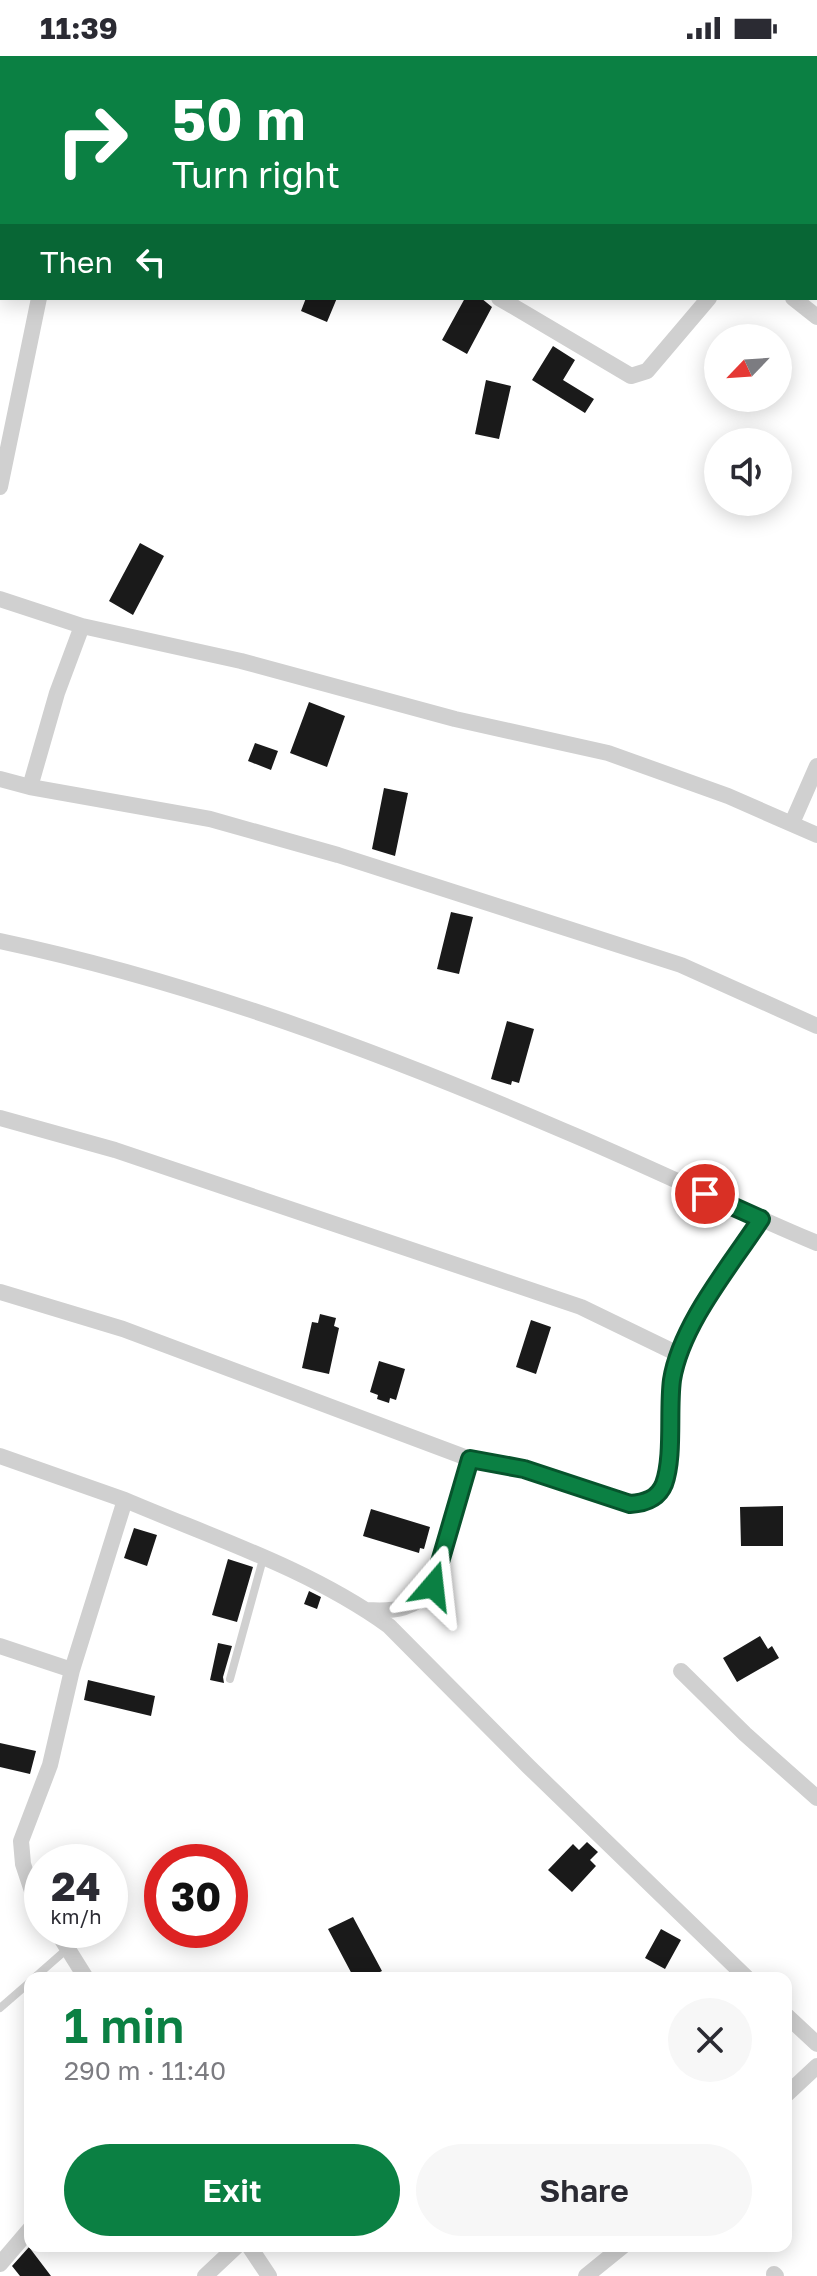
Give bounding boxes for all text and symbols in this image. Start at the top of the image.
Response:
text: 11:39 [40,10,118,46]
text: 50 m [172,85,306,152]
icon: right [40,88,144,192]
text: Turn right [172,153,340,196]
icon: left [129,240,173,284]
text: Then [40,244,113,280]
north arrow [704,324,792,412]
map controls [704,324,792,516]
button: sound [704,428,792,516]
pin [671,1160,739,1228]
icon: arrive [683,1172,727,1216]
position arrow [391,1544,475,1628]
speed limit sign: 30 [144,1844,248,1948]
text: 24 [51,1862,101,1910]
text: km/h [51,1904,101,1928]
text: 1 min [64,1996,184,2054]
button: close [668,1998,752,2082]
text: 290 m · 11:40 [64,2055,226,2086]
button: Exit [64,2144,400,2236]
button: Share [416,2144,752,2236]

